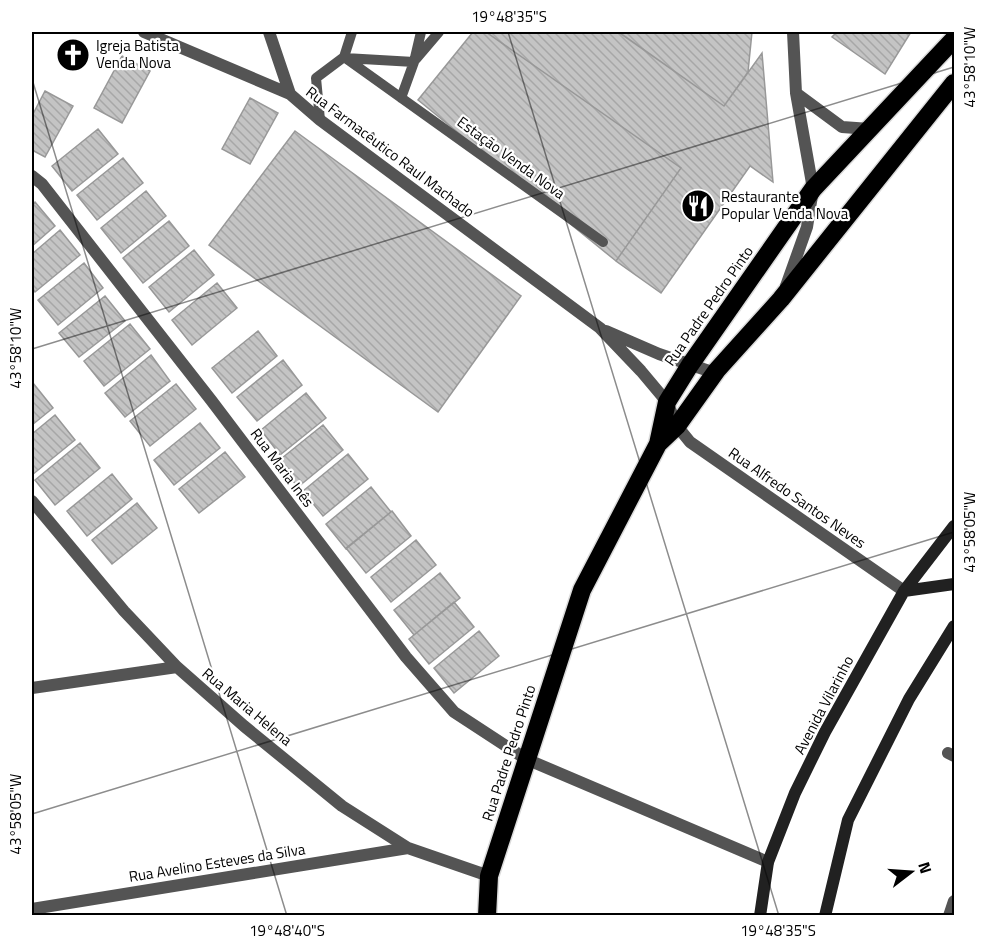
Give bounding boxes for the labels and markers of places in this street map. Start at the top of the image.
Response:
place label: Igreja Batista Venda Nova [96,34,180,74]
church icon: Igreja Batista Venda Nova [55,37,91,73]
place label: Restaurante Popular Venda Nova [721,185,849,225]
restaurant icon: Restaurante Popular Venda Nova [680,188,716,224]

